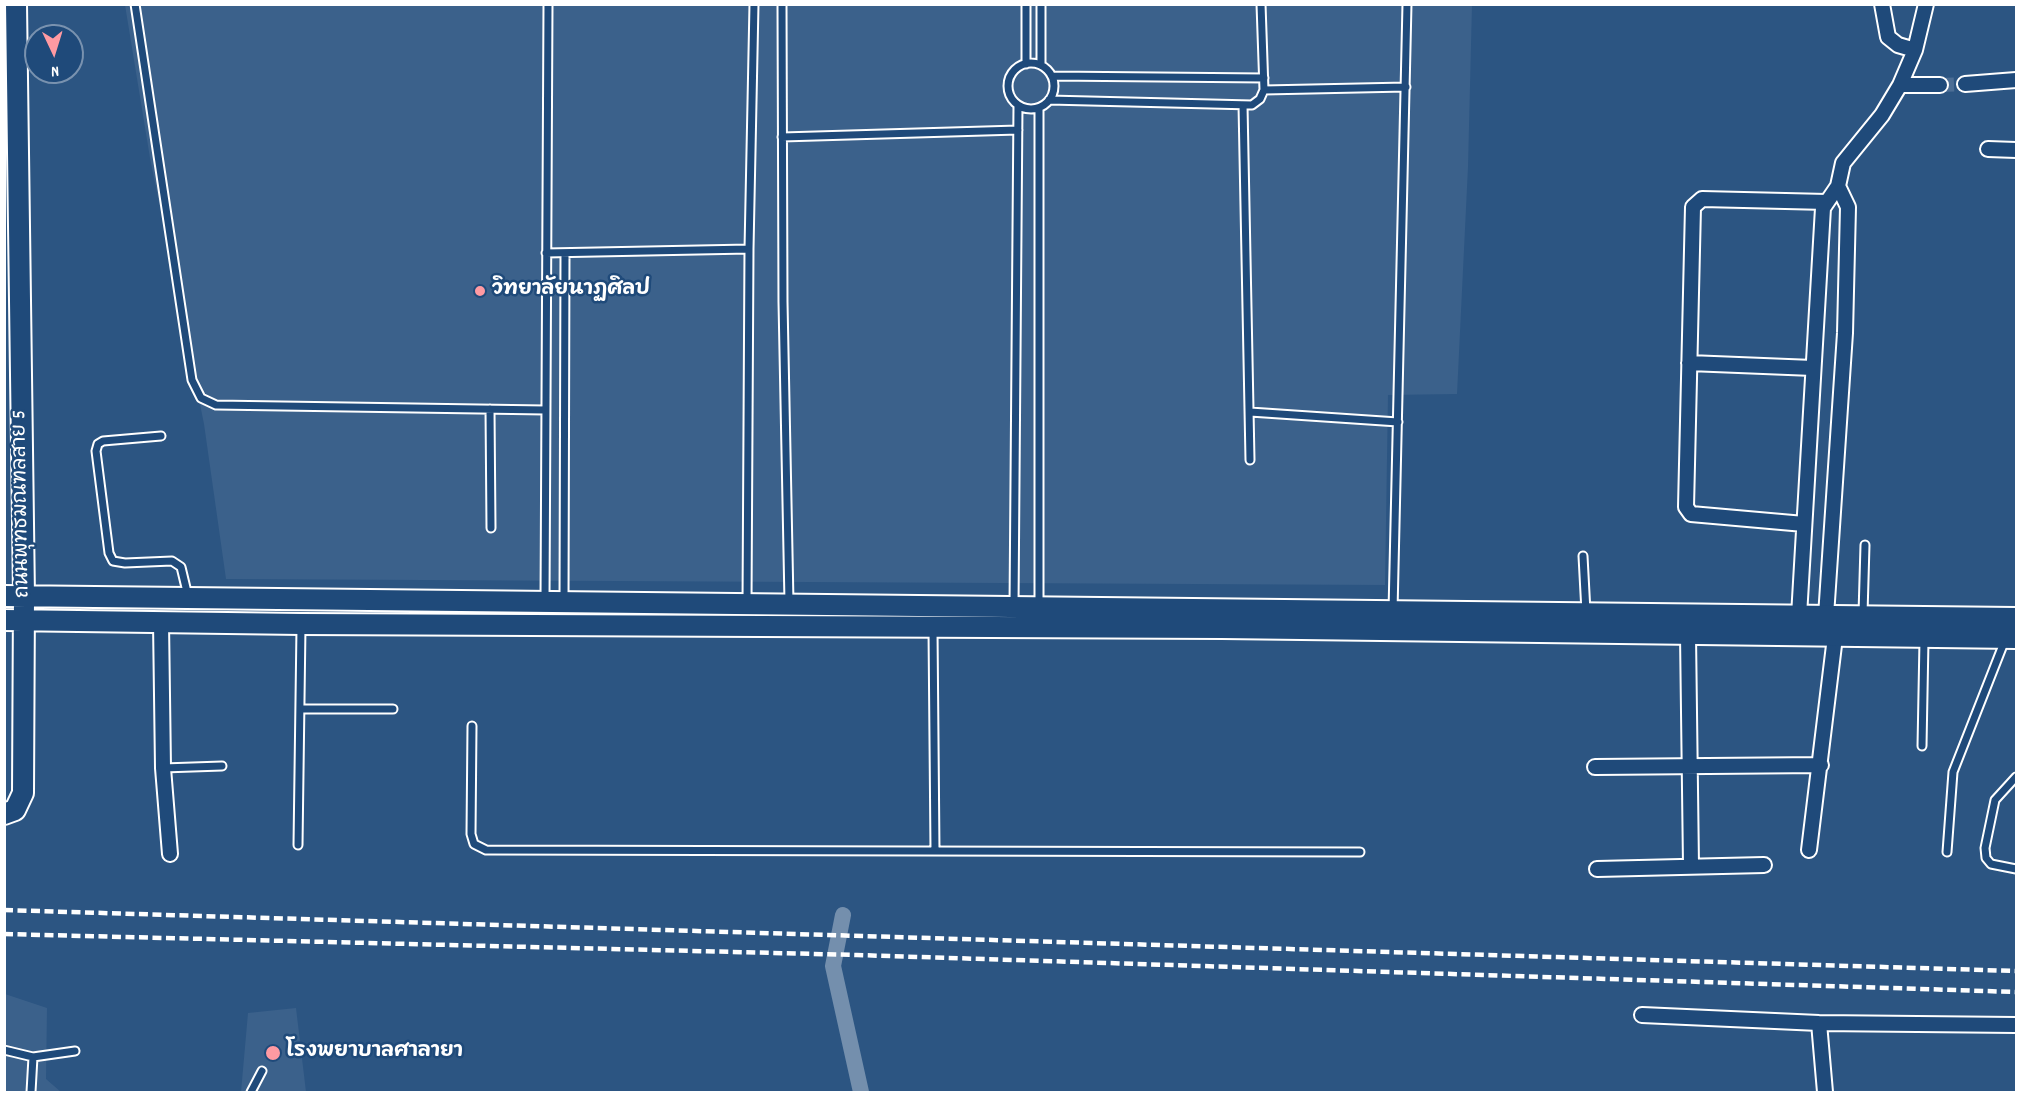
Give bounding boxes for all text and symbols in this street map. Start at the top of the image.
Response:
north arrow [24,24,84,84]
text: N [50,59,60,82]
place label: วิทยาลัยนาฏศิลป [492,279,650,303]
marker: วิทยาลัยนาฏศิลป [473,284,487,298]
street label: ถนนพุทธมณฑลสาย 5 [9,410,37,598]
place label: โรงพยาบาลศาลายา [286,1041,463,1065]
marker: โรงพยาบาลศาลายา [264,1044,282,1062]

